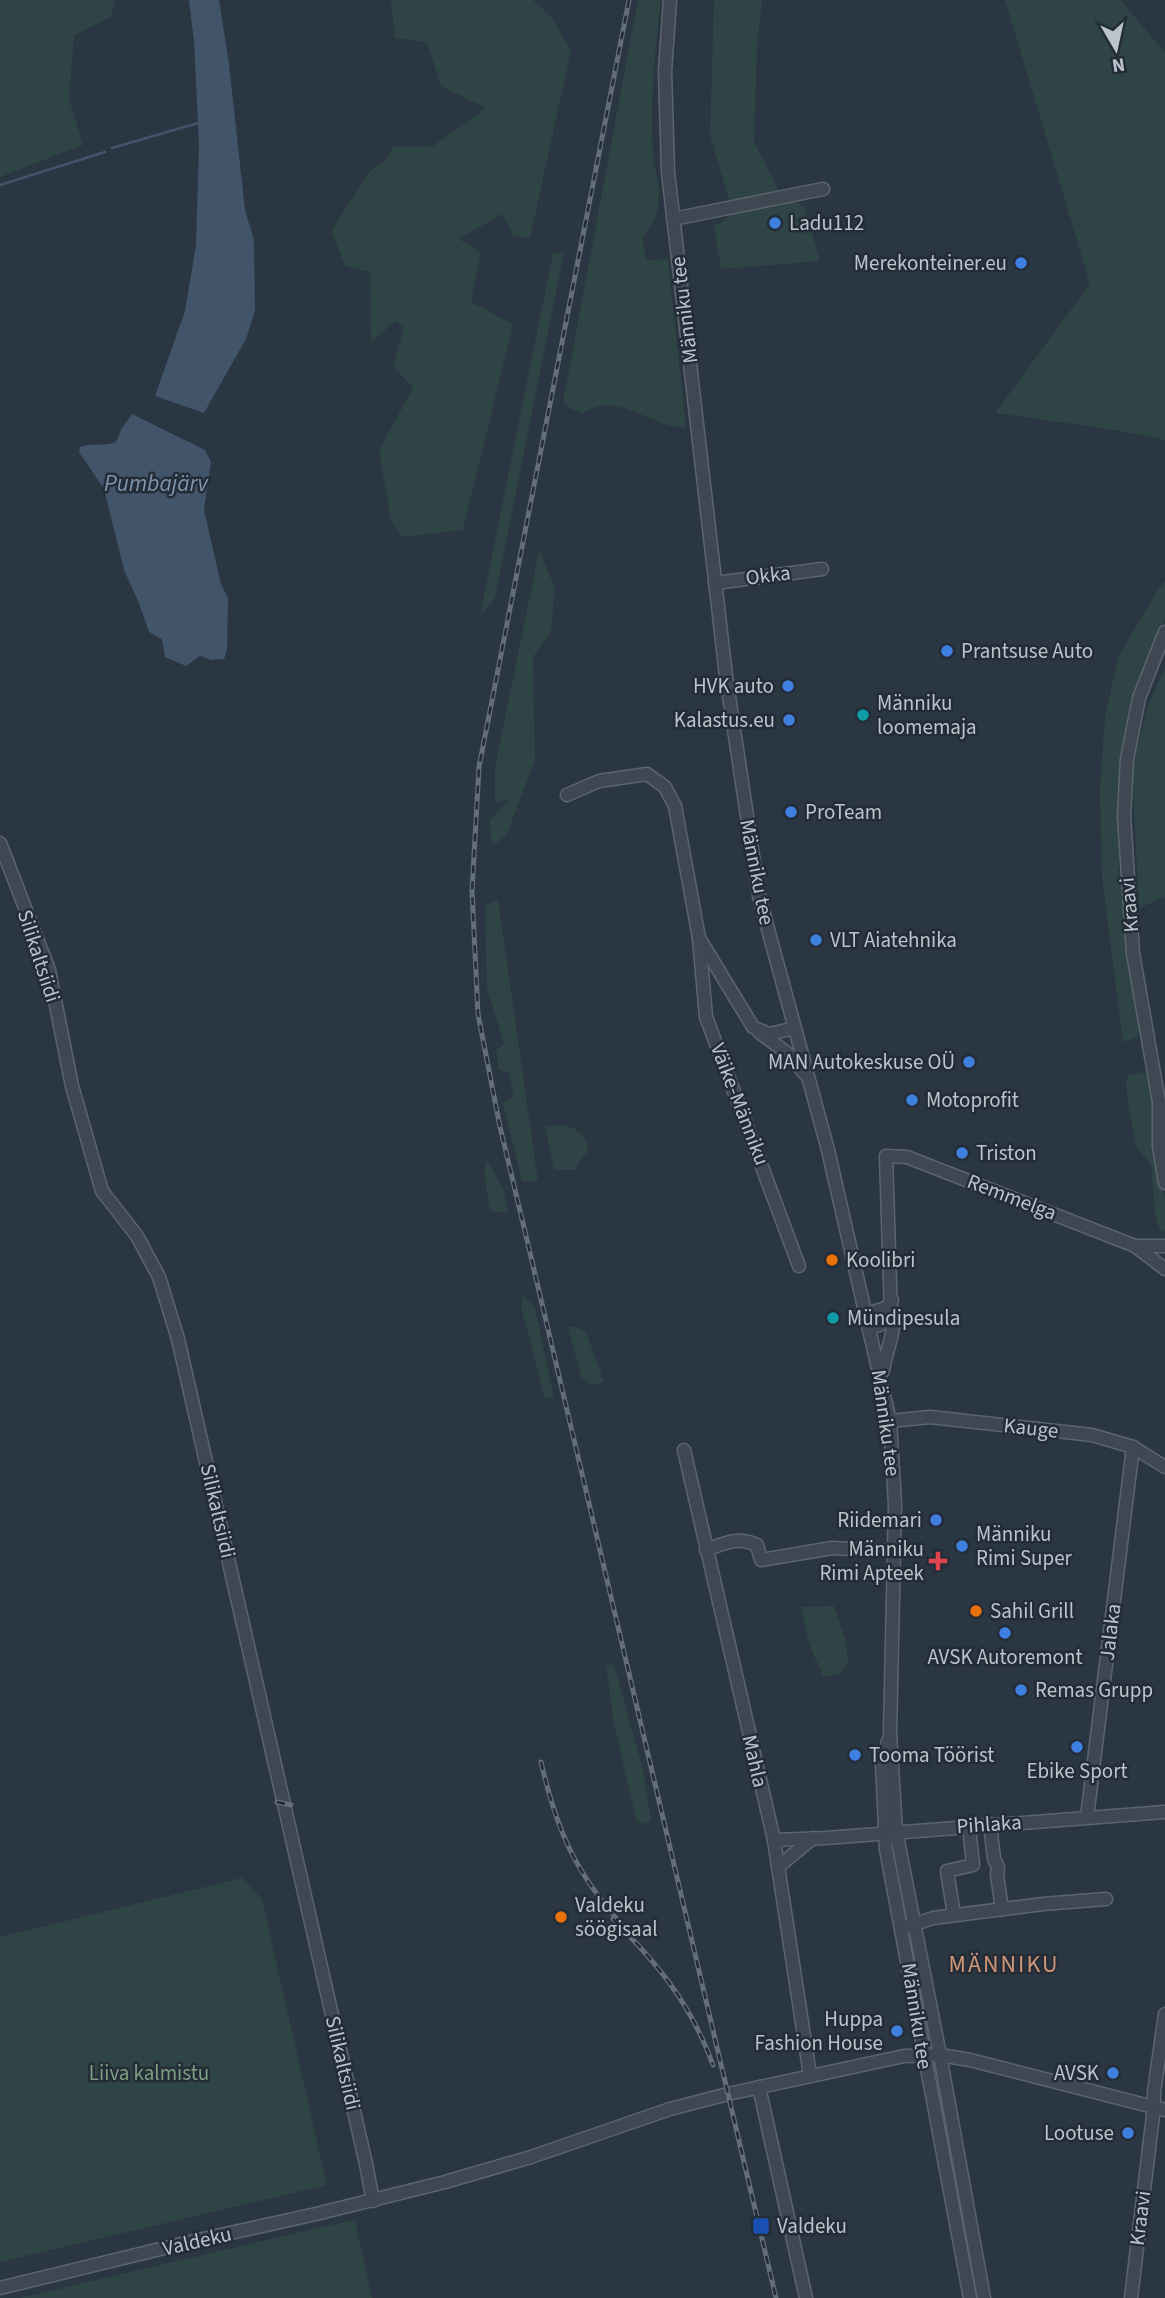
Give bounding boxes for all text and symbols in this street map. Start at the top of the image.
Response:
north arrow [1081,14,1151,84]
text: N [1110,50,1127,79]
place label: Ladu112 [789,208,864,238]
marker: Ladu112 [767,215,783,231]
place label: Merekonteiner.eu [854,248,1007,278]
street label: Männiku tee [663,255,705,365]
marker: Merekonteiner.eu [1013,255,1029,271]
water label: Pumbajärv [104,467,210,500]
street label: Okka [744,557,792,593]
place label: Prantsuse Auto [961,636,1093,666]
marker: Prantsuse Auto [939,643,955,659]
place label: HVK auto [693,671,774,701]
marker: HVK auto [780,678,796,694]
place label: Männiku loomemaja [877,688,977,742]
place label: Kalastus.eu [674,705,775,735]
marker: Männiku loomemaja [855,707,871,723]
marker: Kalastus.eu [781,712,797,728]
place label: ProTeam [805,797,882,827]
marker: ProTeam [783,804,799,820]
street label: Männiku tee [732,816,782,928]
street label: Kraavi [1112,876,1146,934]
street label: Silikaltsiidi [10,906,68,1006]
place label: VLT Aiatehnika [830,925,957,955]
marker: VLT Aiatehnika [808,932,824,948]
street label: Väike-Männiku [703,1039,777,1169]
place label: MAN Autokeskuse OÜ [768,1047,955,1077]
marker: MAN Autokeskuse OÜ [961,1054,977,1070]
place label: Motoprofit [926,1085,1019,1115]
marker: Motoprofit [904,1092,920,1108]
place label: Triston [976,1138,1037,1168]
marker: Triston [954,1145,970,1161]
street label: Remmelga [963,1166,1061,1228]
place label: Koolibri [846,1245,915,1275]
marker: Koolibri [824,1252,840,1268]
place label: Mündipesula [847,1303,960,1333]
marker: Mündipesula [825,1310,841,1326]
street label: Männiku tee [864,1368,908,1478]
street label: Kauge [1002,1410,1060,1446]
street label: Silikaltsiidi [193,1461,243,1561]
place label: Riidemari [837,1505,922,1535]
marker: Riidemari [928,1512,944,1528]
place label: Männiku Rimi Super [976,1519,1073,1573]
place label: Männiku Rimi Apteek [819,1534,925,1588]
marker: Männiku Rimi Super [954,1538,970,1554]
marker: Männiku Rimi Apteek [930,1553,946,1569]
place label: Sahil Grill [990,1596,1074,1626]
street label: Jalaka [1092,1602,1128,1662]
marker: Sahil Grill [968,1603,984,1619]
marker: AVSK Autoremont [997,1625,1013,1641]
place label: AVSK Autoremont [927,1642,1083,1672]
place label: Remas Grupp [1035,1675,1153,1705]
marker: Remas Grupp [1013,1682,1029,1698]
street label: Mahla [734,1732,776,1790]
marker: Ebike Sport [1069,1739,1085,1755]
place label: Tooma Töörist [869,1740,994,1770]
marker: Tooma Töörist [847,1747,863,1763]
place label: Ebike Sport [1026,1756,1128,1786]
street label: Pihlaka [955,1807,1023,1841]
place label: Valdeku söögisaal [575,1890,658,1944]
marker: Valdeku söögisaal [553,1909,569,1925]
district label: MÄNNIKU [949,1947,1059,1982]
street label: Männiku tee [894,1961,940,2071]
place label: Huppa Fashion House [755,2004,883,2058]
street label: Silikaltsiidi [318,2013,368,2113]
marker: Huppa Fashion House [889,2023,905,2039]
park label: Liiva kalmistu [89,2058,209,2088]
place label: AVSK [1054,2058,1100,2088]
marker: AVSK [1105,2065,1121,2081]
place label: Lootuse [1044,2118,1114,2148]
marker: Lootuse [1120,2125,1136,2141]
street label: Kraavi [1122,2189,1158,2247]
place label: Valdeku [777,2211,847,2241]
marker: Valdeku [751,2216,771,2236]
street label: Valdeku [160,2219,234,2263]

